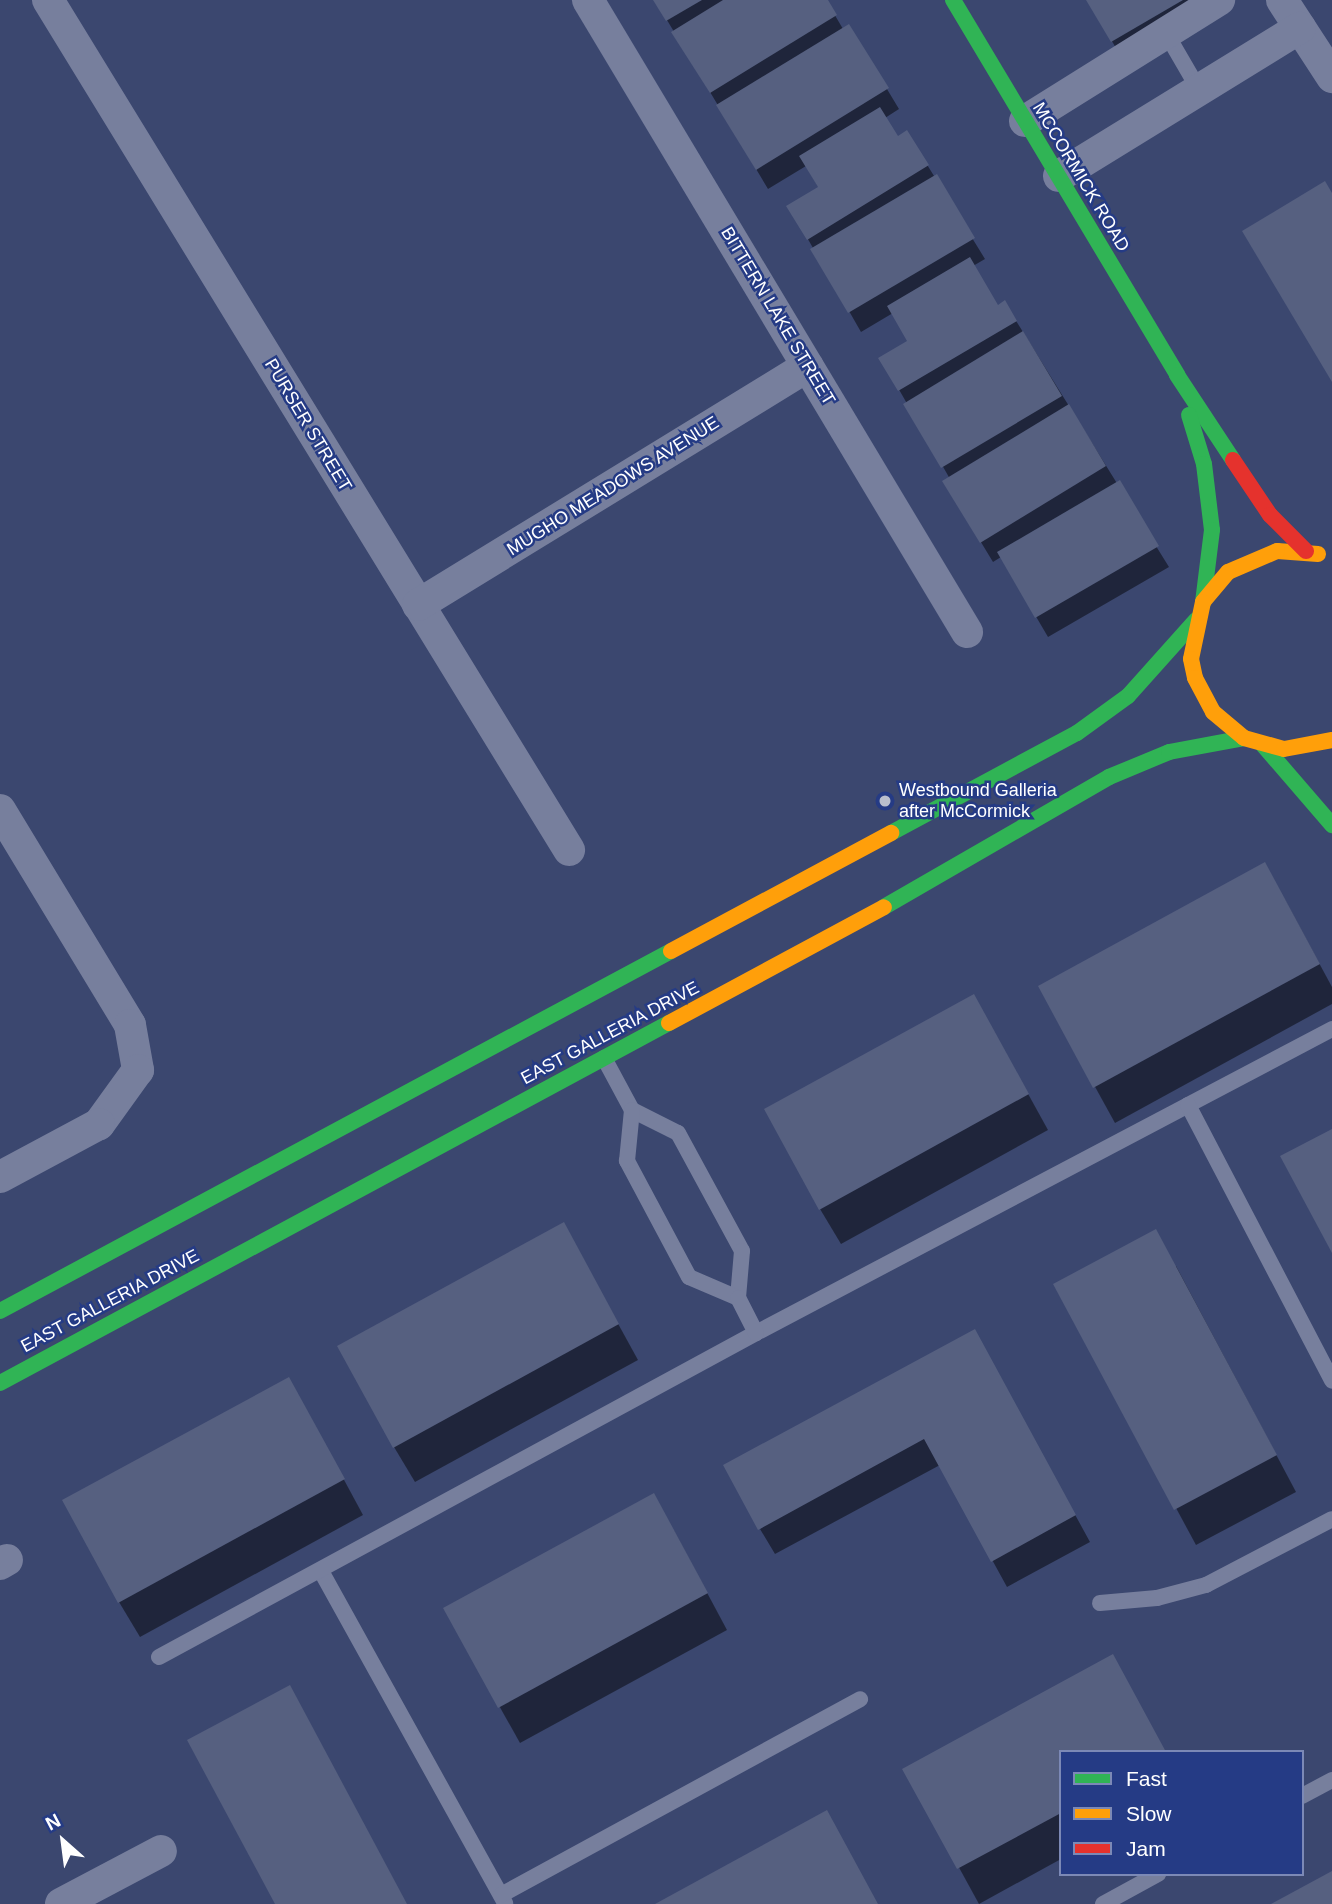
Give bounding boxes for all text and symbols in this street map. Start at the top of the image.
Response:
street label: MCCORMICK ROAD [1028,99,1134,255]
street label: BITTERN LAKE STREET [716,223,840,409]
street label: PURSER STREET [260,355,356,495]
street label: MUGHO MEADOWS AVENUE [503,411,723,561]
place label: Westbound Galleria after McCormick [899,780,1057,822]
marker: Westbound Galleria after McCormick [877,793,893,809]
street label: EAST GALLERIA DRIVE [517,977,703,1089]
street label: EAST GALLERIA DRIVE [17,1245,203,1357]
legend [1059,1750,1304,1876]
text: Fast [1126,1767,1167,1790]
text: Slow [1126,1802,1172,1825]
north arrow [28,1806,98,1876]
text: N [42,1810,64,1835]
text: Jam [1126,1837,1166,1860]

